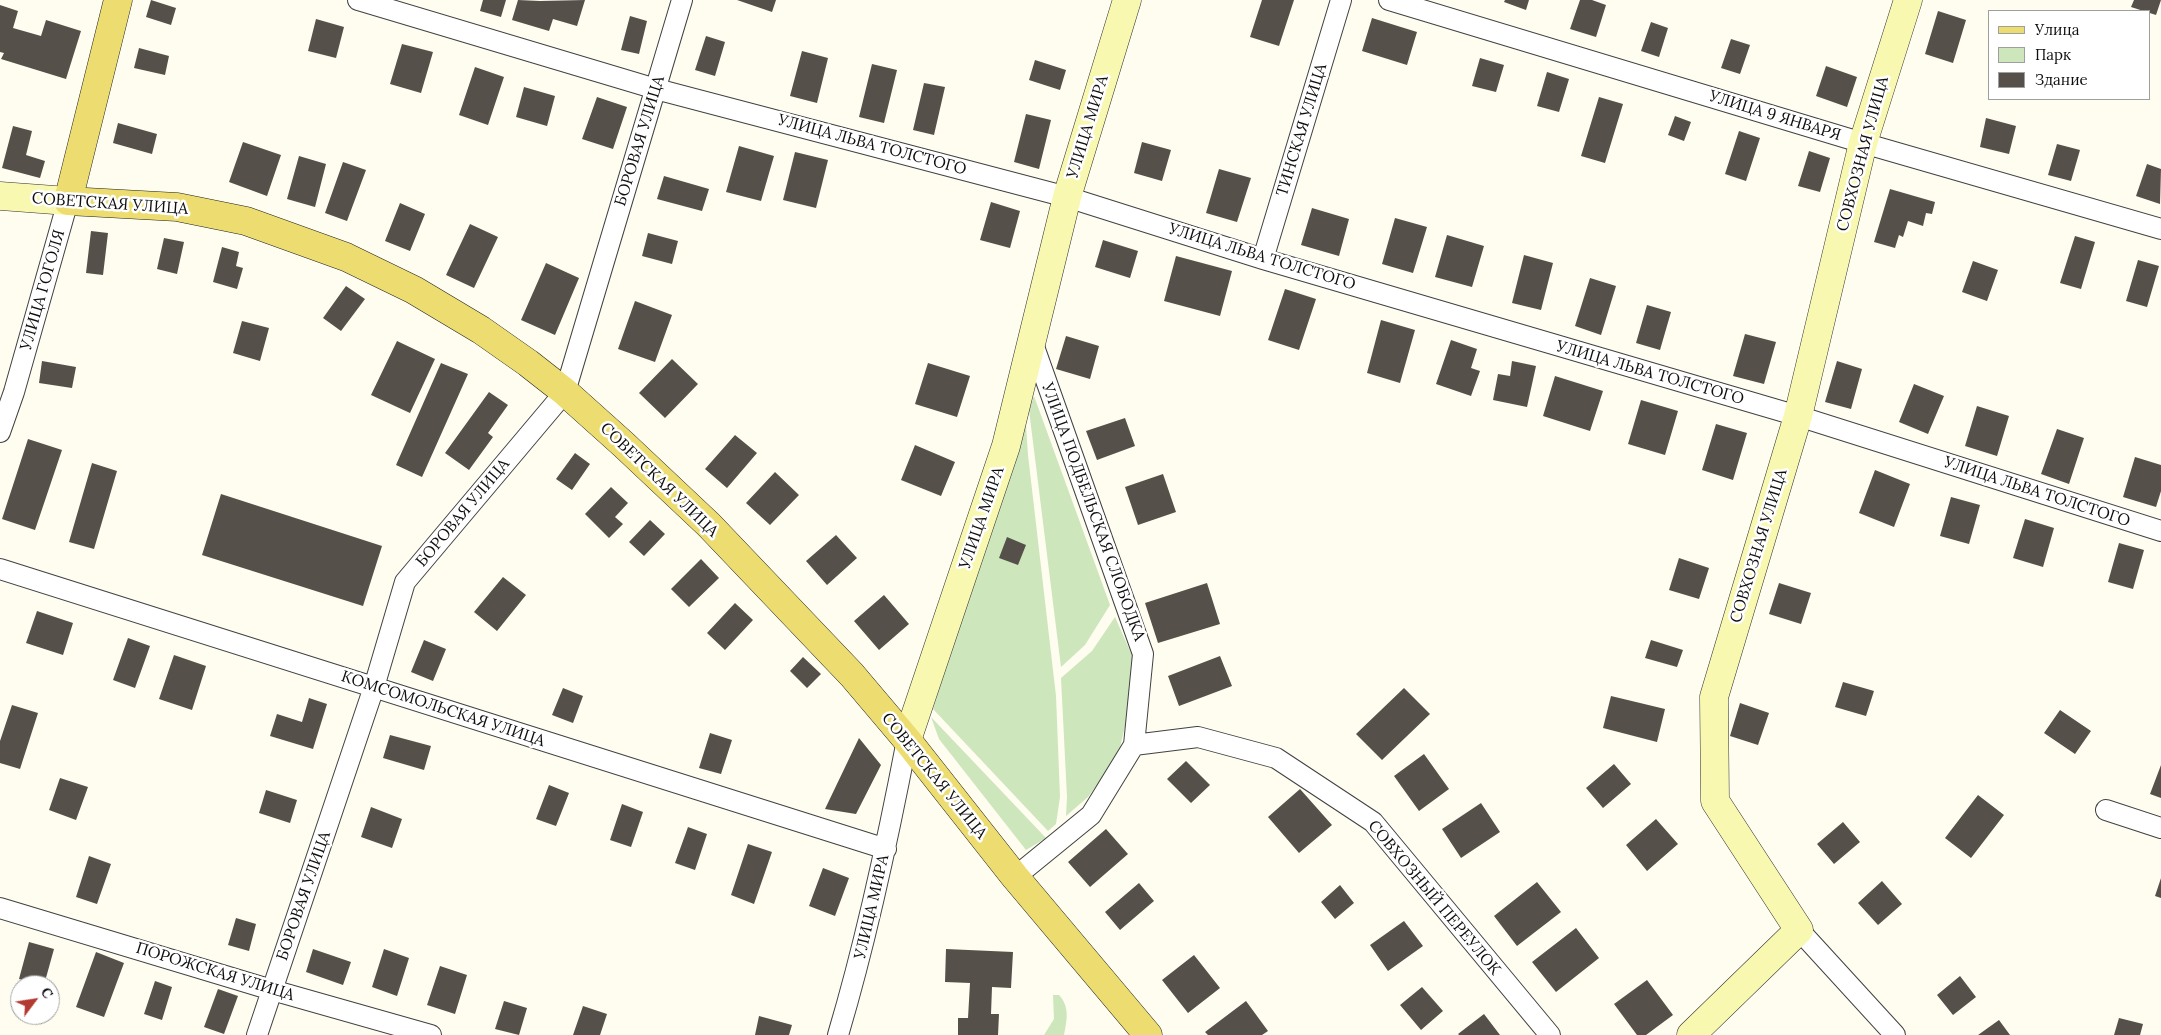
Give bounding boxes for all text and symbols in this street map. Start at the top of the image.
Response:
legend [1988,10,2151,100]
text: Улица [2035,20,2079,39]
text: Парк [2035,45,2071,64]
street label: ТИНСКАЯ УЛИЦА [1273,61,1331,199]
text: Здание [2035,70,2088,89]
street label: БОРОВАЯ УЛИЦА [611,73,669,209]
street label: УЛИЦА МИРА [1063,73,1113,181]
street label: СОВХОЗНАЯ УЛИЦА [1833,74,1893,234]
street label: УЛИЦА 9 ЯНВАРЯ [1707,87,1843,145]
street label: УЛИЦА ЛЬВА ТОЛСТОГО [776,111,968,179]
street label: СОВЕТСКАЯ УЛИЦА [31,189,189,219]
street label: УЛИЦА ЛЬВА ТОЛСТОГО [1166,219,1358,295]
street label: УЛИЦА ГОГОЛЯ [17,227,69,353]
street label: УЛИЦА ЛЬВА ТОЛСТОГО [1554,337,1746,409]
street label: УЛИЦА ПОДБЕЛЬСКАЯ СЛОБОДКА [1037,380,1149,644]
street label: СОВЕТСКАЯ УЛИЦА [596,419,722,541]
street label: УЛИЦА ЛЬВА ТОЛСТОГО [1942,453,2132,531]
street label: БОРОВАЯ УЛИЦА [412,455,514,571]
street label: УЛИЦА МИРА [956,464,1008,572]
street label: СОВХОЗНАЯ УЛИЦА [1726,467,1792,625]
street label: КОМСОМОЛЬСКАЯ УЛИЦА [339,667,547,751]
street label: СОВЕТСКАЯ УЛИЦА [877,709,991,843]
street label: СОВХОЗНЫЙ ПЕРЕУЛОК [1364,817,1504,979]
street label: БОРОВАЯ УЛИЦА [273,829,335,963]
street label: УЛИЦА МИРА [851,853,893,961]
street label: ПОРОЖСКАЯ УЛИЦА [133,939,297,1005]
north arrow [10,975,60,1025]
text: С [37,984,57,1002]

